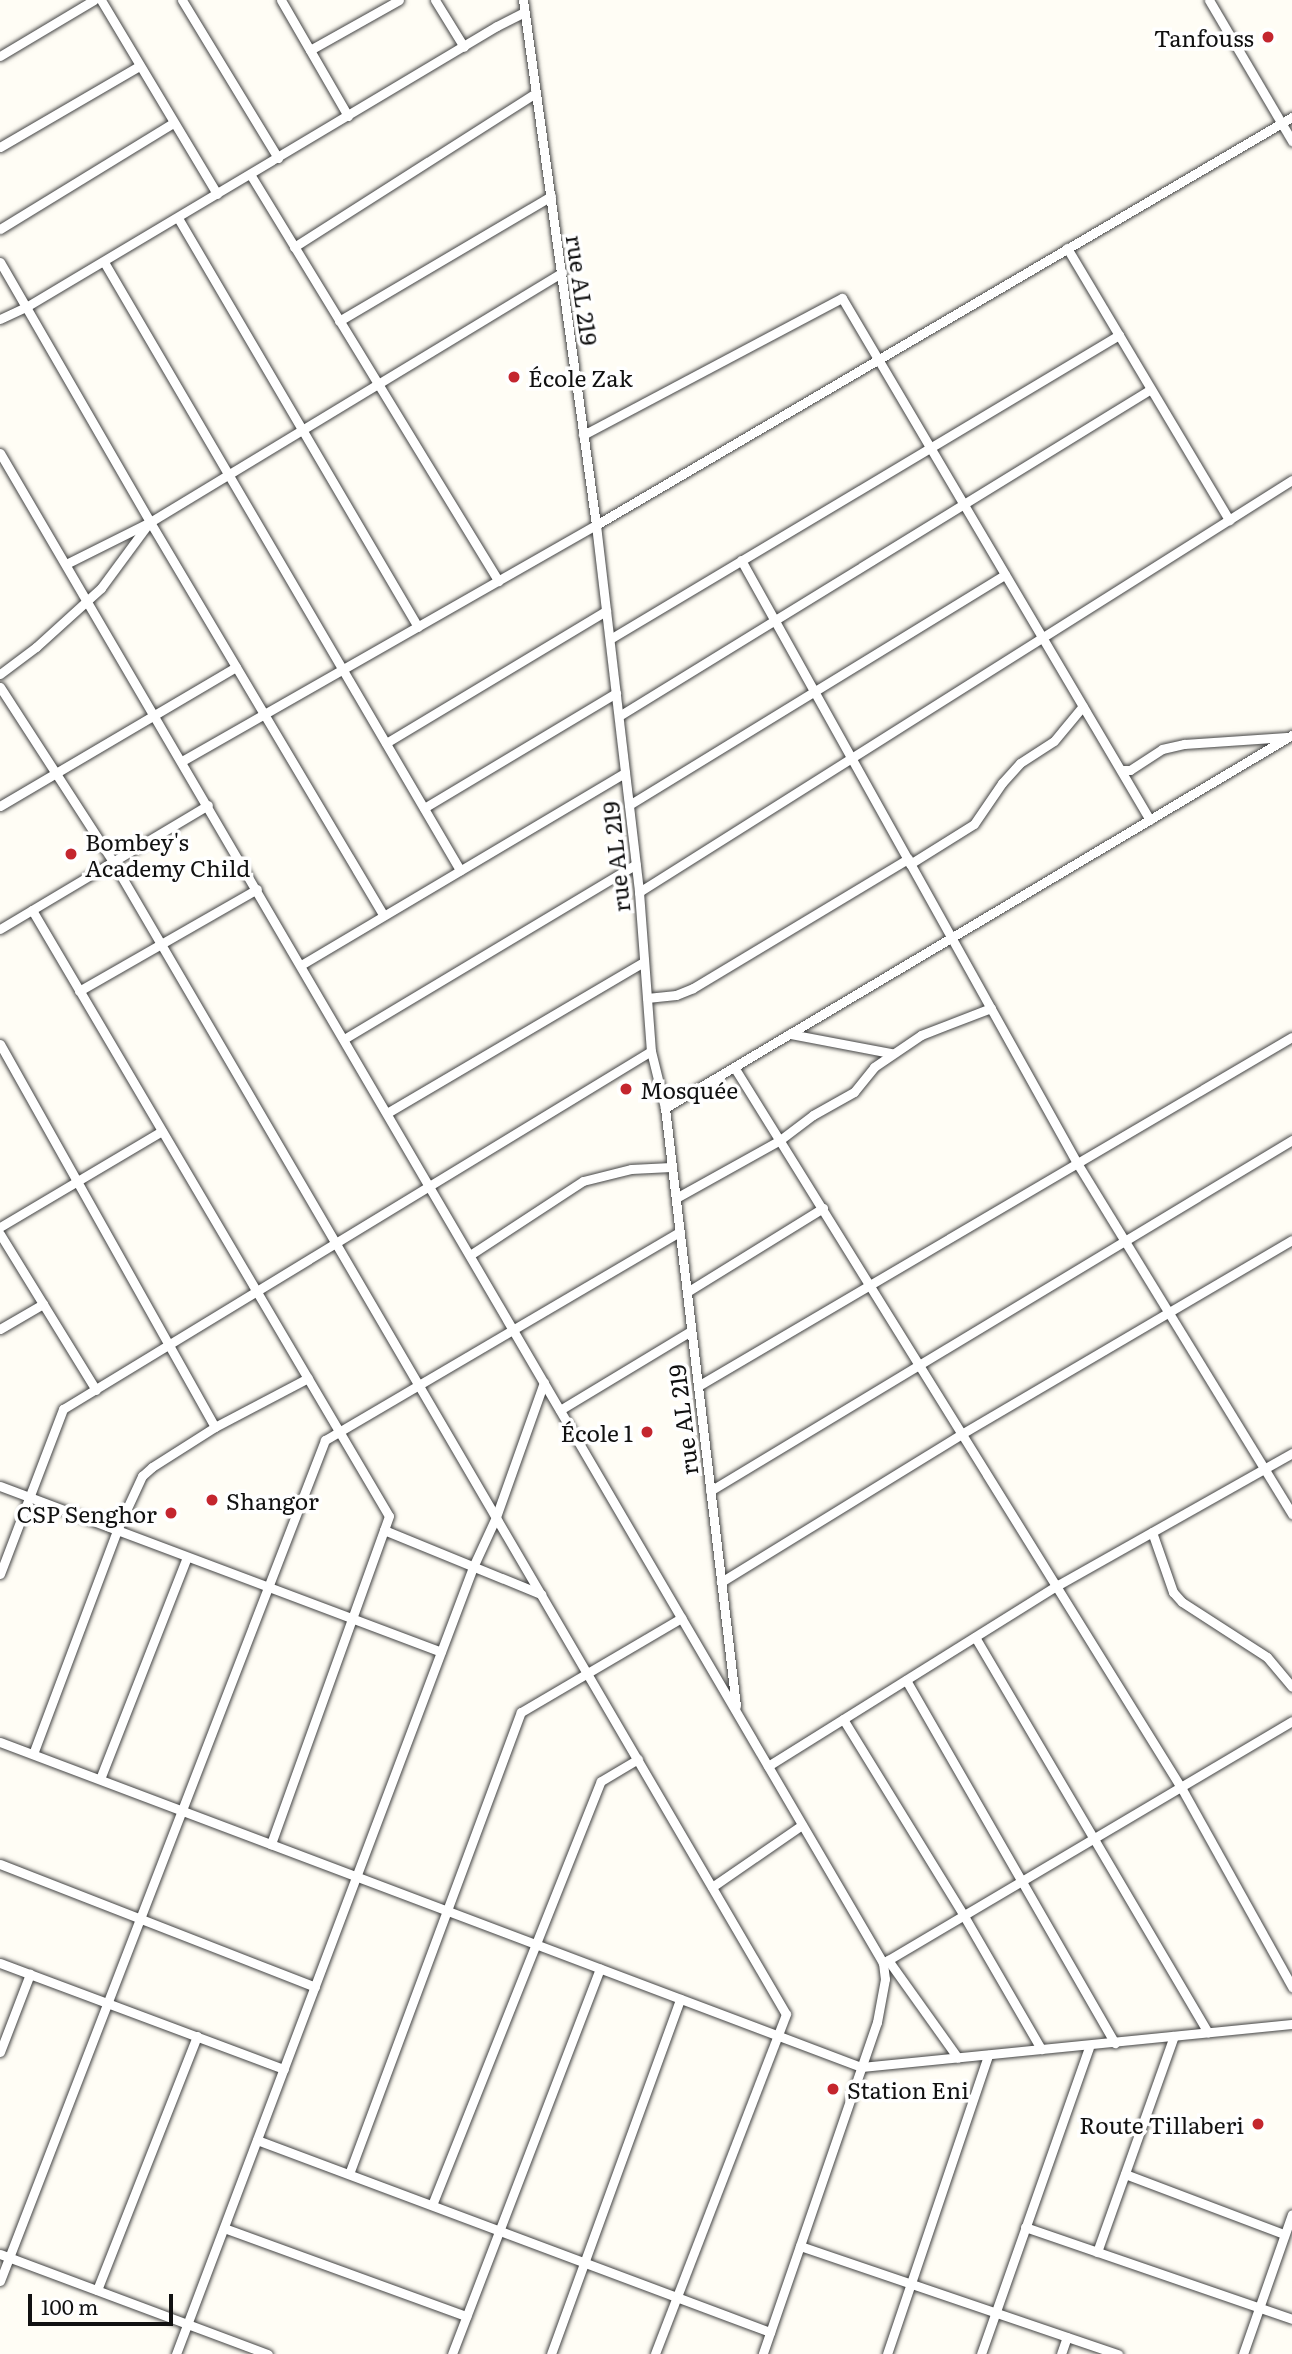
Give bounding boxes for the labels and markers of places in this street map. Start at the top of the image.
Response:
place label: Tanfouss [1154,23,1254,51]
marker: Tanfouss [1260,29,1276,45]
place label: École Zak [528,363,633,391]
marker: École Zak [506,369,522,385]
place label: Bombey's Academy Child [85,827,250,881]
marker: Bombey's Academy Child [63,846,79,862]
place label: Mosquée [640,1075,738,1103]
marker: Mosquée [618,1081,634,1097]
place label: École 1 [560,1418,633,1446]
marker: École 1 [639,1424,655,1440]
place label: Shangor [226,1486,319,1514]
marker: Shangor [204,1492,220,1508]
place label: CSP Senghor [16,1499,157,1527]
marker: CSP Senghor [163,1505,179,1521]
place label: Station Eni [847,2075,969,2103]
marker: Station Eni [825,2081,841,2097]
place label: Route Tillaberi [1079,2110,1244,2138]
marker: Route Tillaberi [1250,2116,1266,2132]

